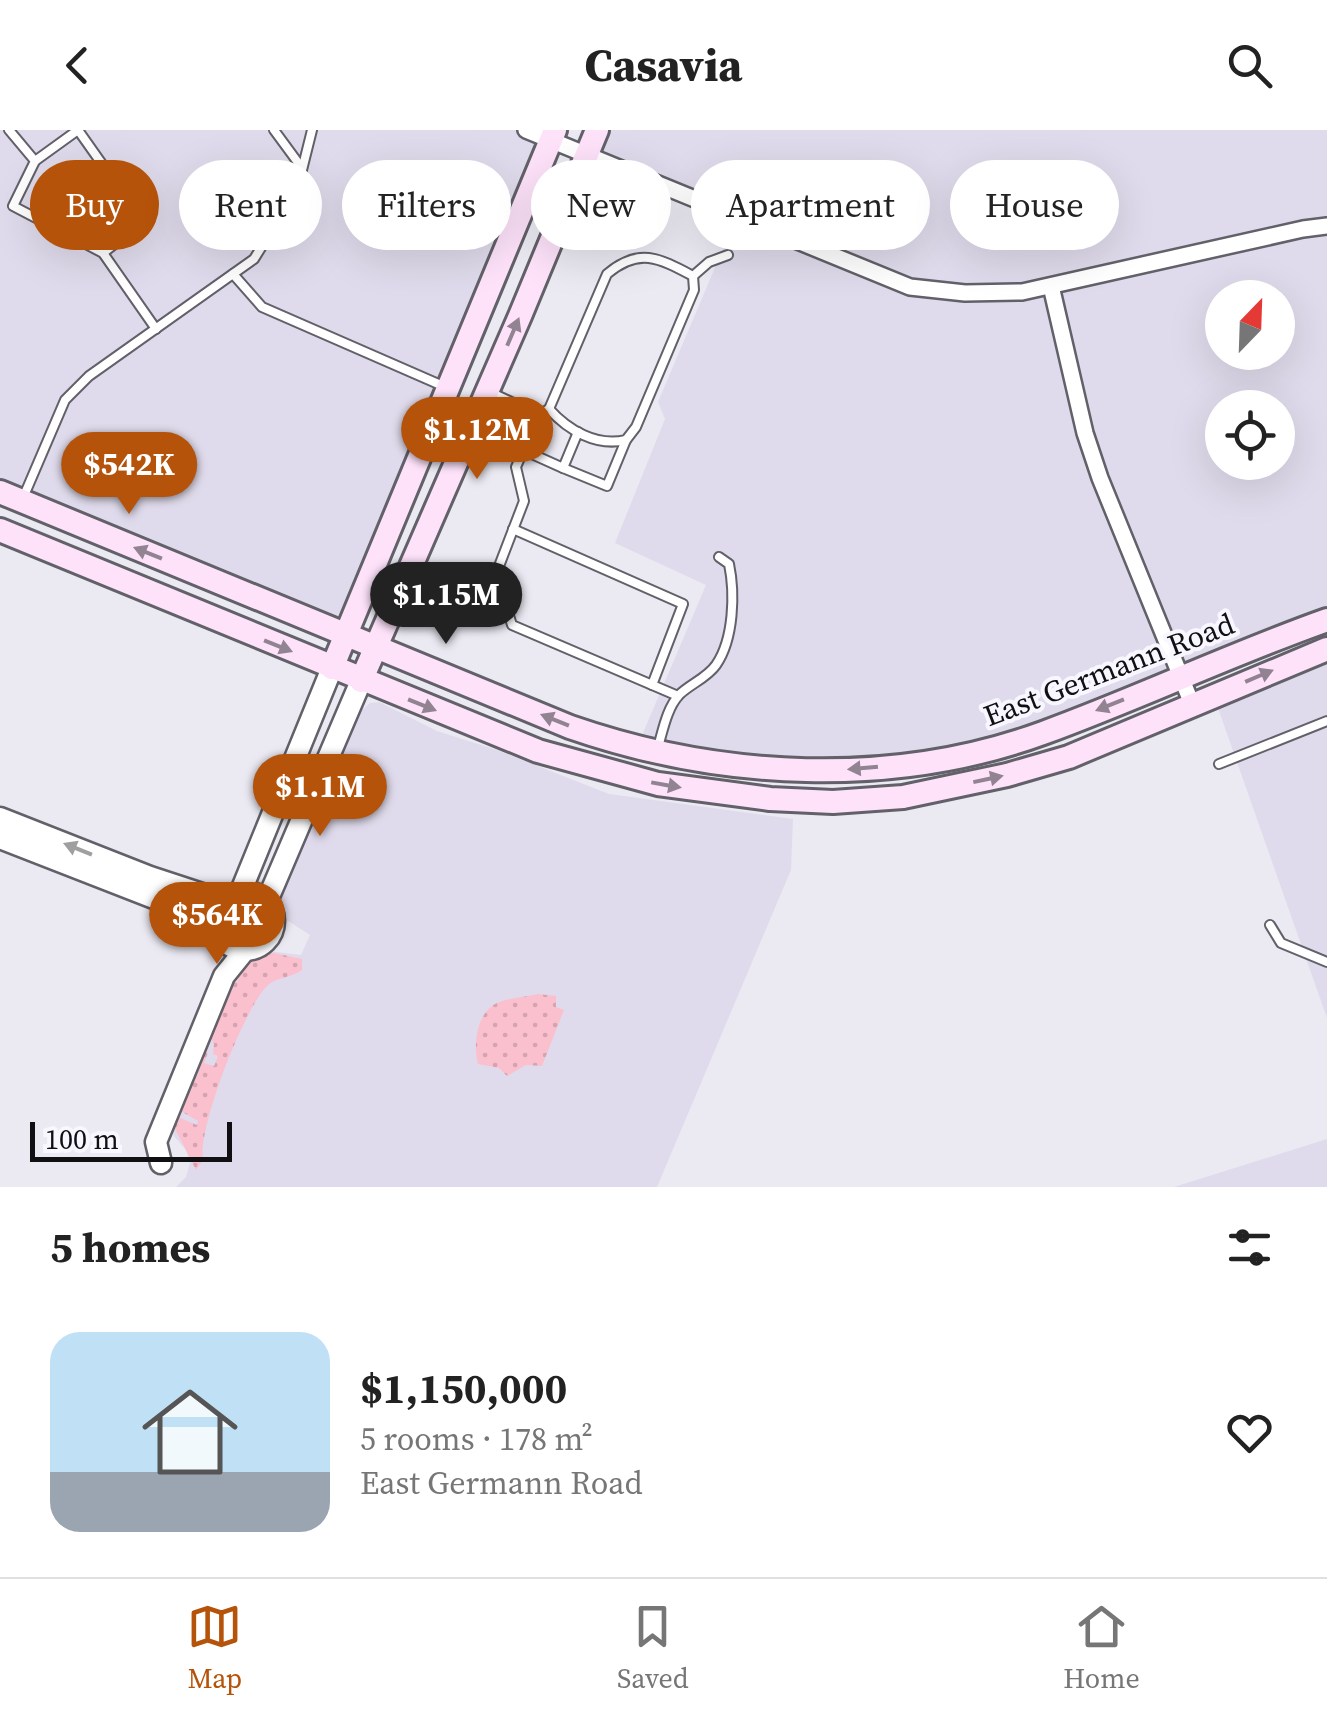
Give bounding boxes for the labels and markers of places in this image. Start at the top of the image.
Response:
pin: $1.12M [396,397,558,482]
pin: $542K [59,432,199,517]
pin: $1.15M [365,562,527,647]
pin: $1.1M [250,754,390,839]
pin: $564K [147,882,287,967]

